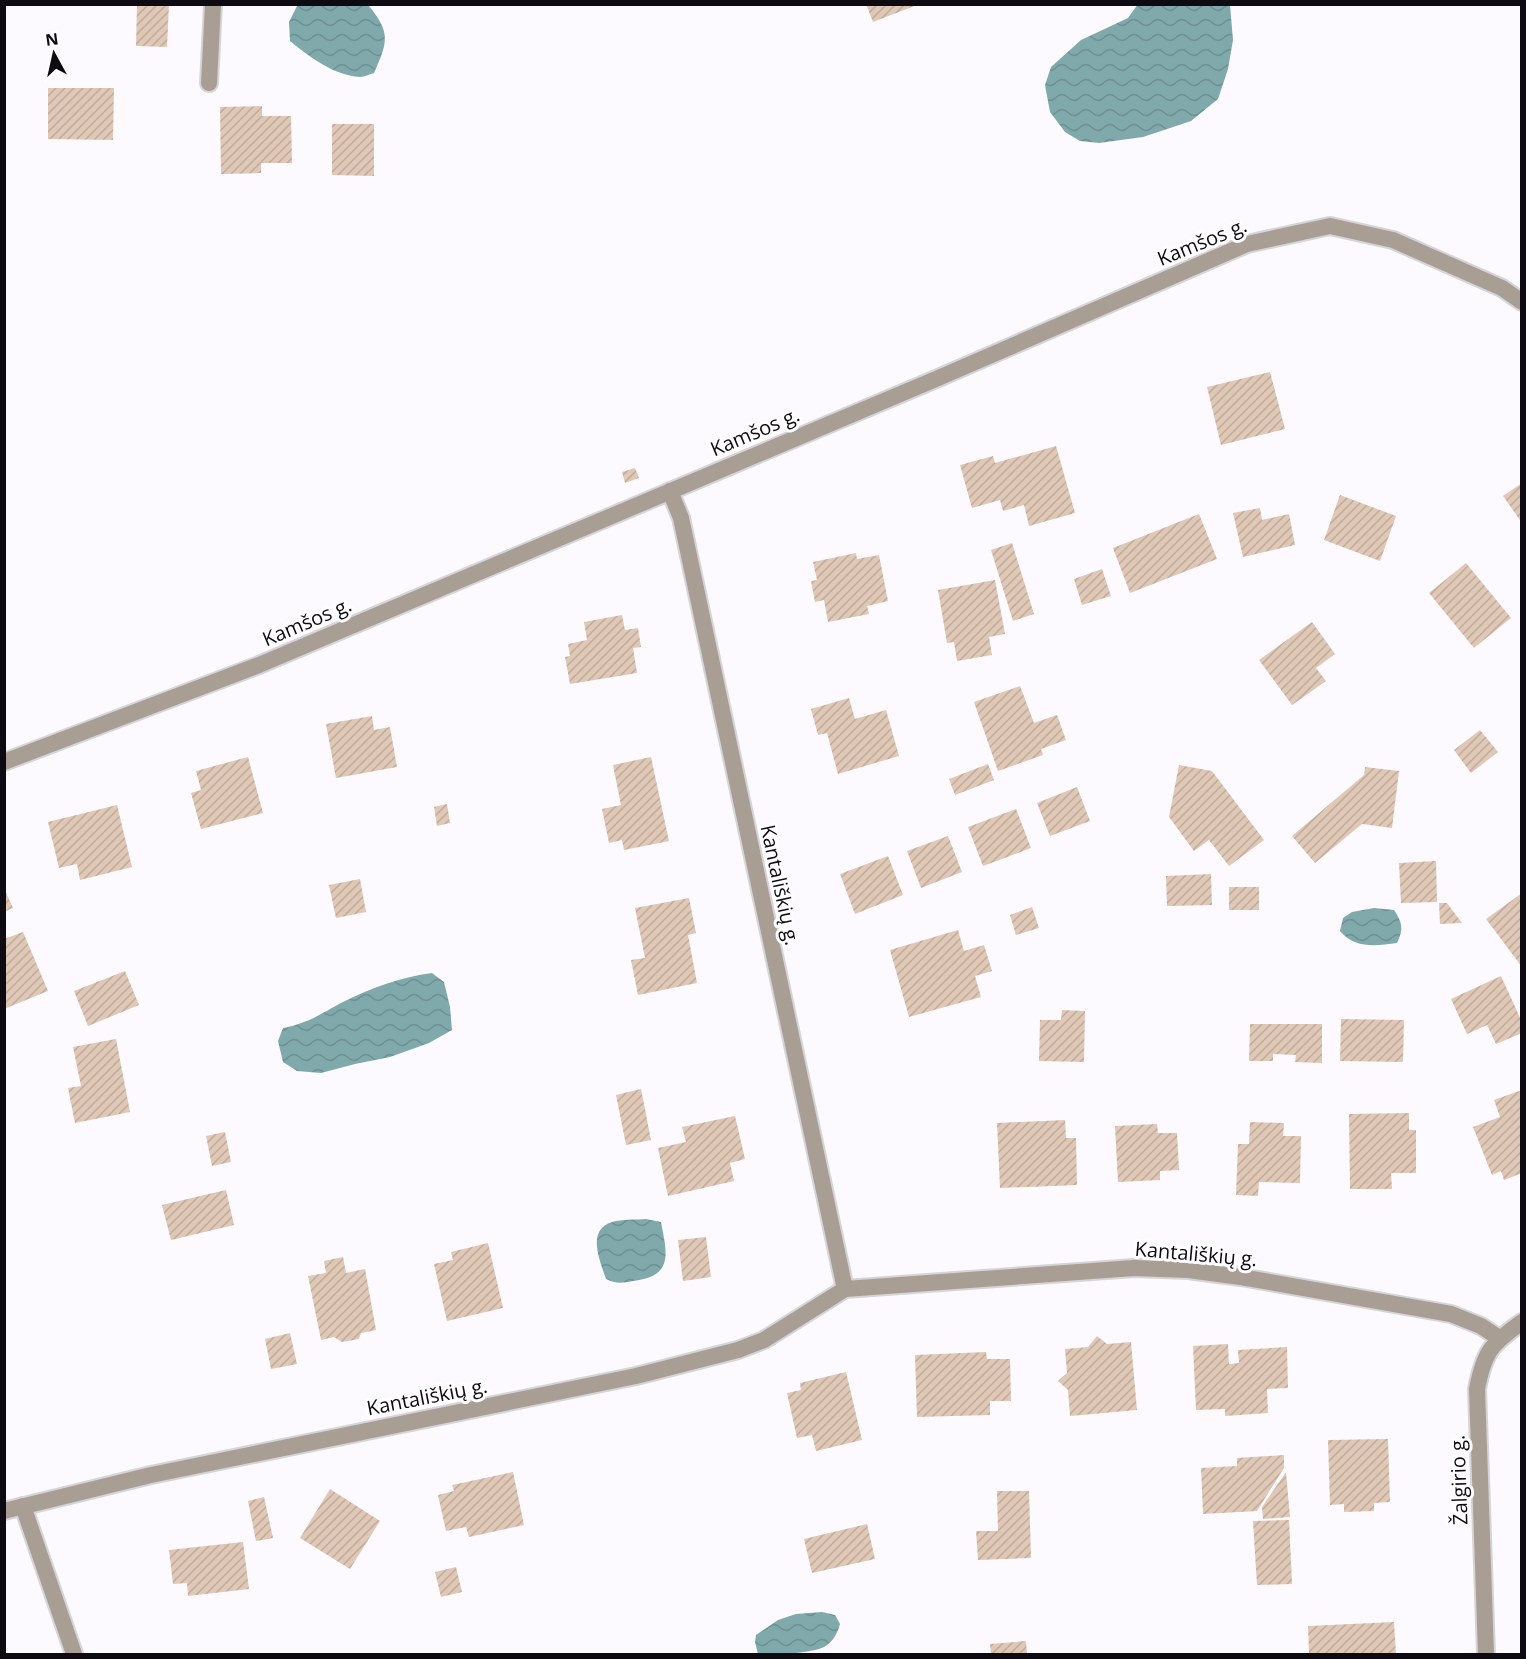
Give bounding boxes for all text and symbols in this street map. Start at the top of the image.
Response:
north arrow [24,24,84,84]
text: N [44,27,60,51]
street label: Kamšos g. [1153,211,1251,272]
street label: Kamšos g. [706,401,803,462]
street label: Kamšos g. [258,591,355,652]
street label: Kantališkių g. [755,822,806,948]
street label: Kantališkių g. [1134,1235,1258,1272]
street label: Kantališkių g. [364,1372,490,1421]
street label: Žalgirio g. [1443,1435,1474,1526]

